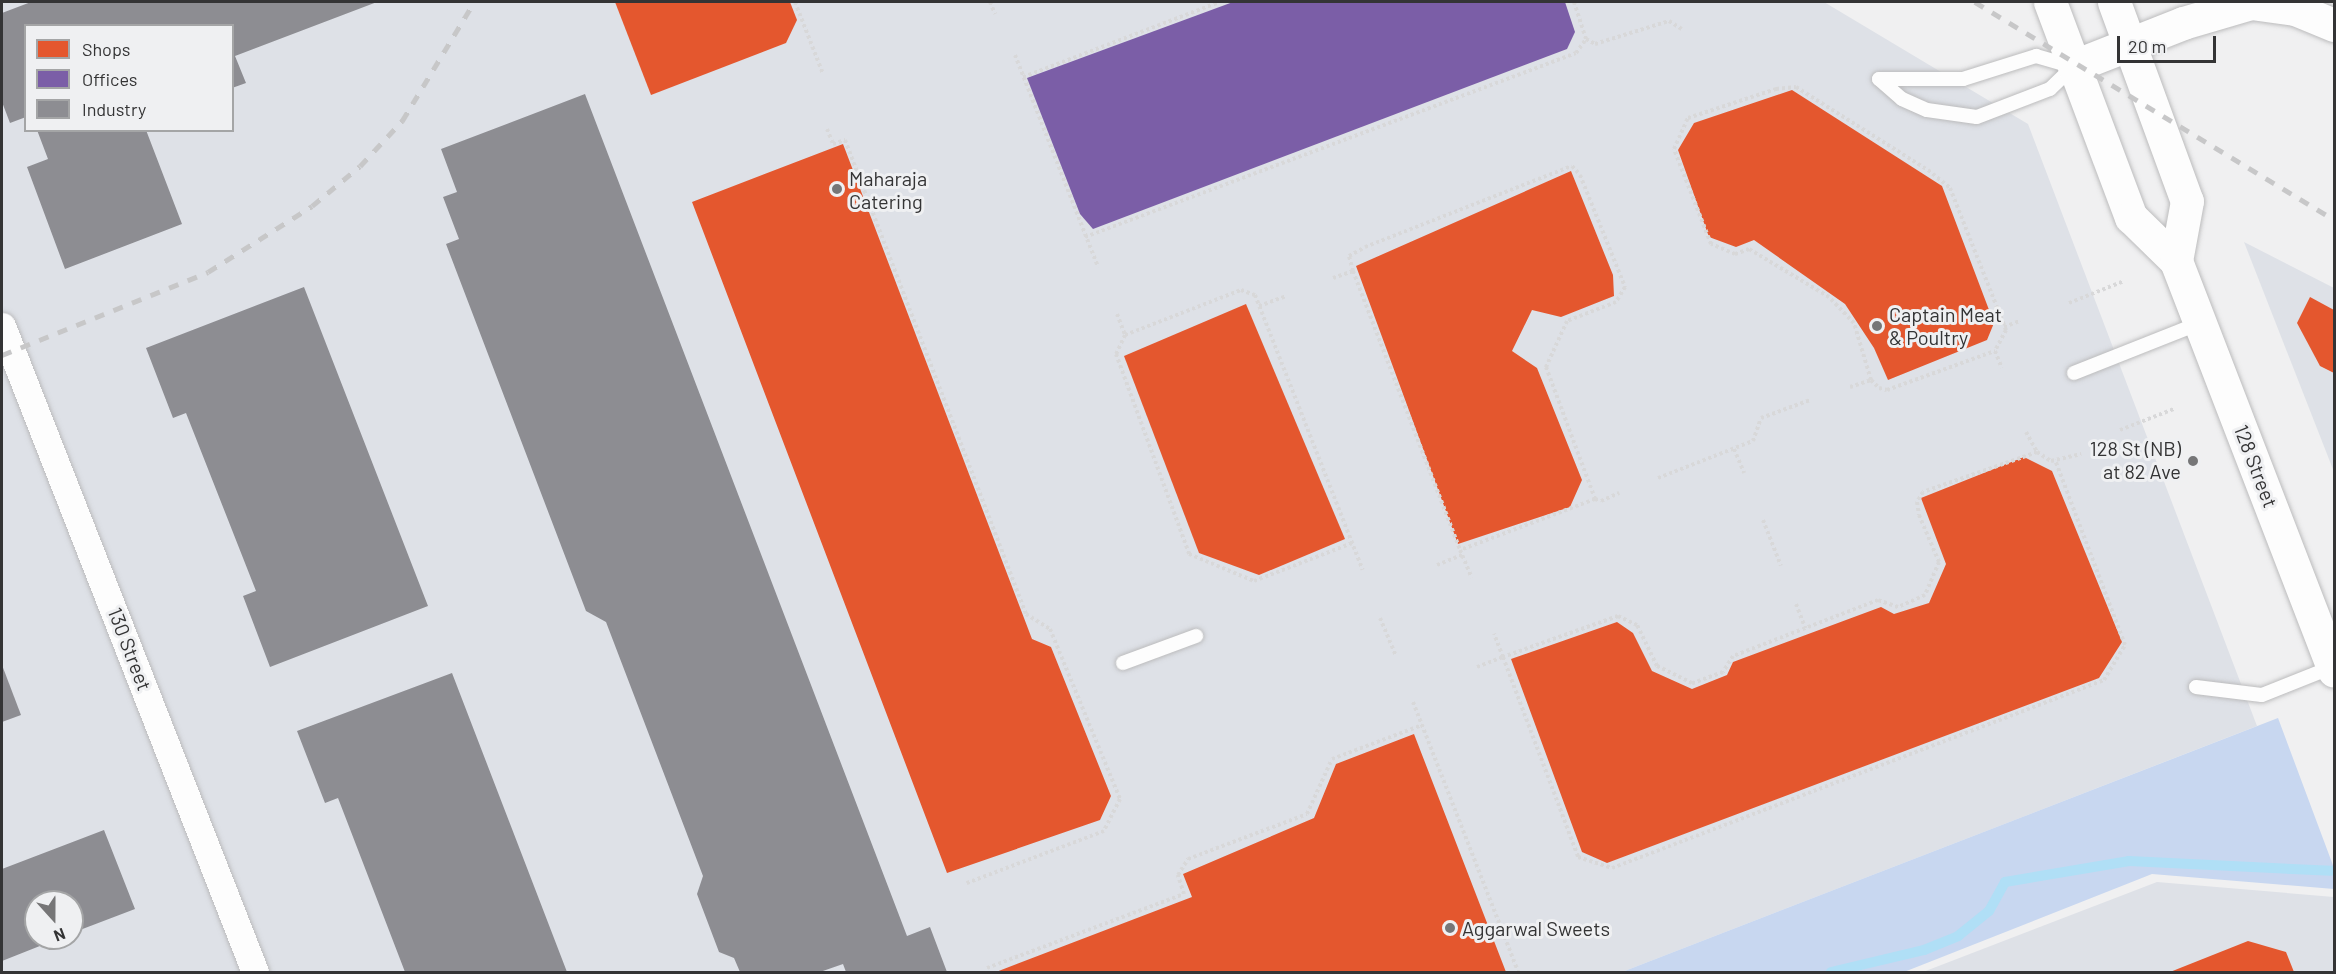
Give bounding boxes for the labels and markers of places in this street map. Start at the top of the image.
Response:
place label: Maharaja Catering [849,166,927,213]
marker: Maharaja Catering [830,182,844,196]
place label: Captain Meat & Poultry [1889,302,2002,349]
marker: Captain Meat & Poultry [1870,319,1884,333]
place label: 128 St (NB) at 82 Ave [2090,437,2181,484]
marker: 128 St (NB) at 82 Ave [2186,454,2200,468]
place label: Aggarwal Sweets [1462,916,1610,940]
marker: Aggarwal Sweets [1443,921,1457,935]

